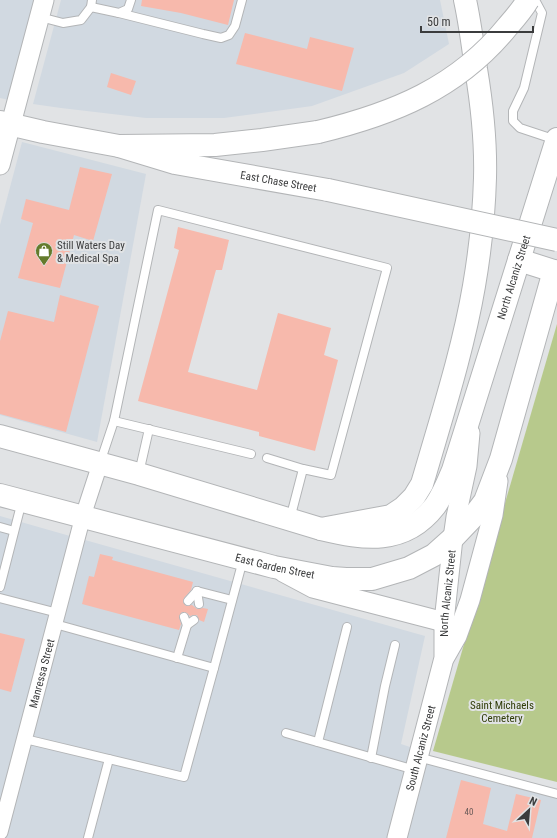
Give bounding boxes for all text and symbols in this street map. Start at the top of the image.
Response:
scale bar [421,8,533,34]
text: 50 m [427,15,451,29]
street label: East Chase Street [239,168,317,194]
street label: North Alcaniz Street [494,234,533,321]
place label: Still Waters Day & Medical Spa [57,239,125,265]
shop icon: Still Waters Day & Medical Spa [34,241,54,266]
street label: North Alcaniz Street [438,549,458,637]
street label: East Garden Street [234,551,316,581]
street label: Manressa Street [26,637,57,709]
park label: Saint Michaels Cemetery [470,699,534,725]
street label: South Alcaniz Street [403,704,438,792]
north arrow [509,790,549,830]
text: N [527,794,539,809]
house number: 40 [465,807,473,817]

